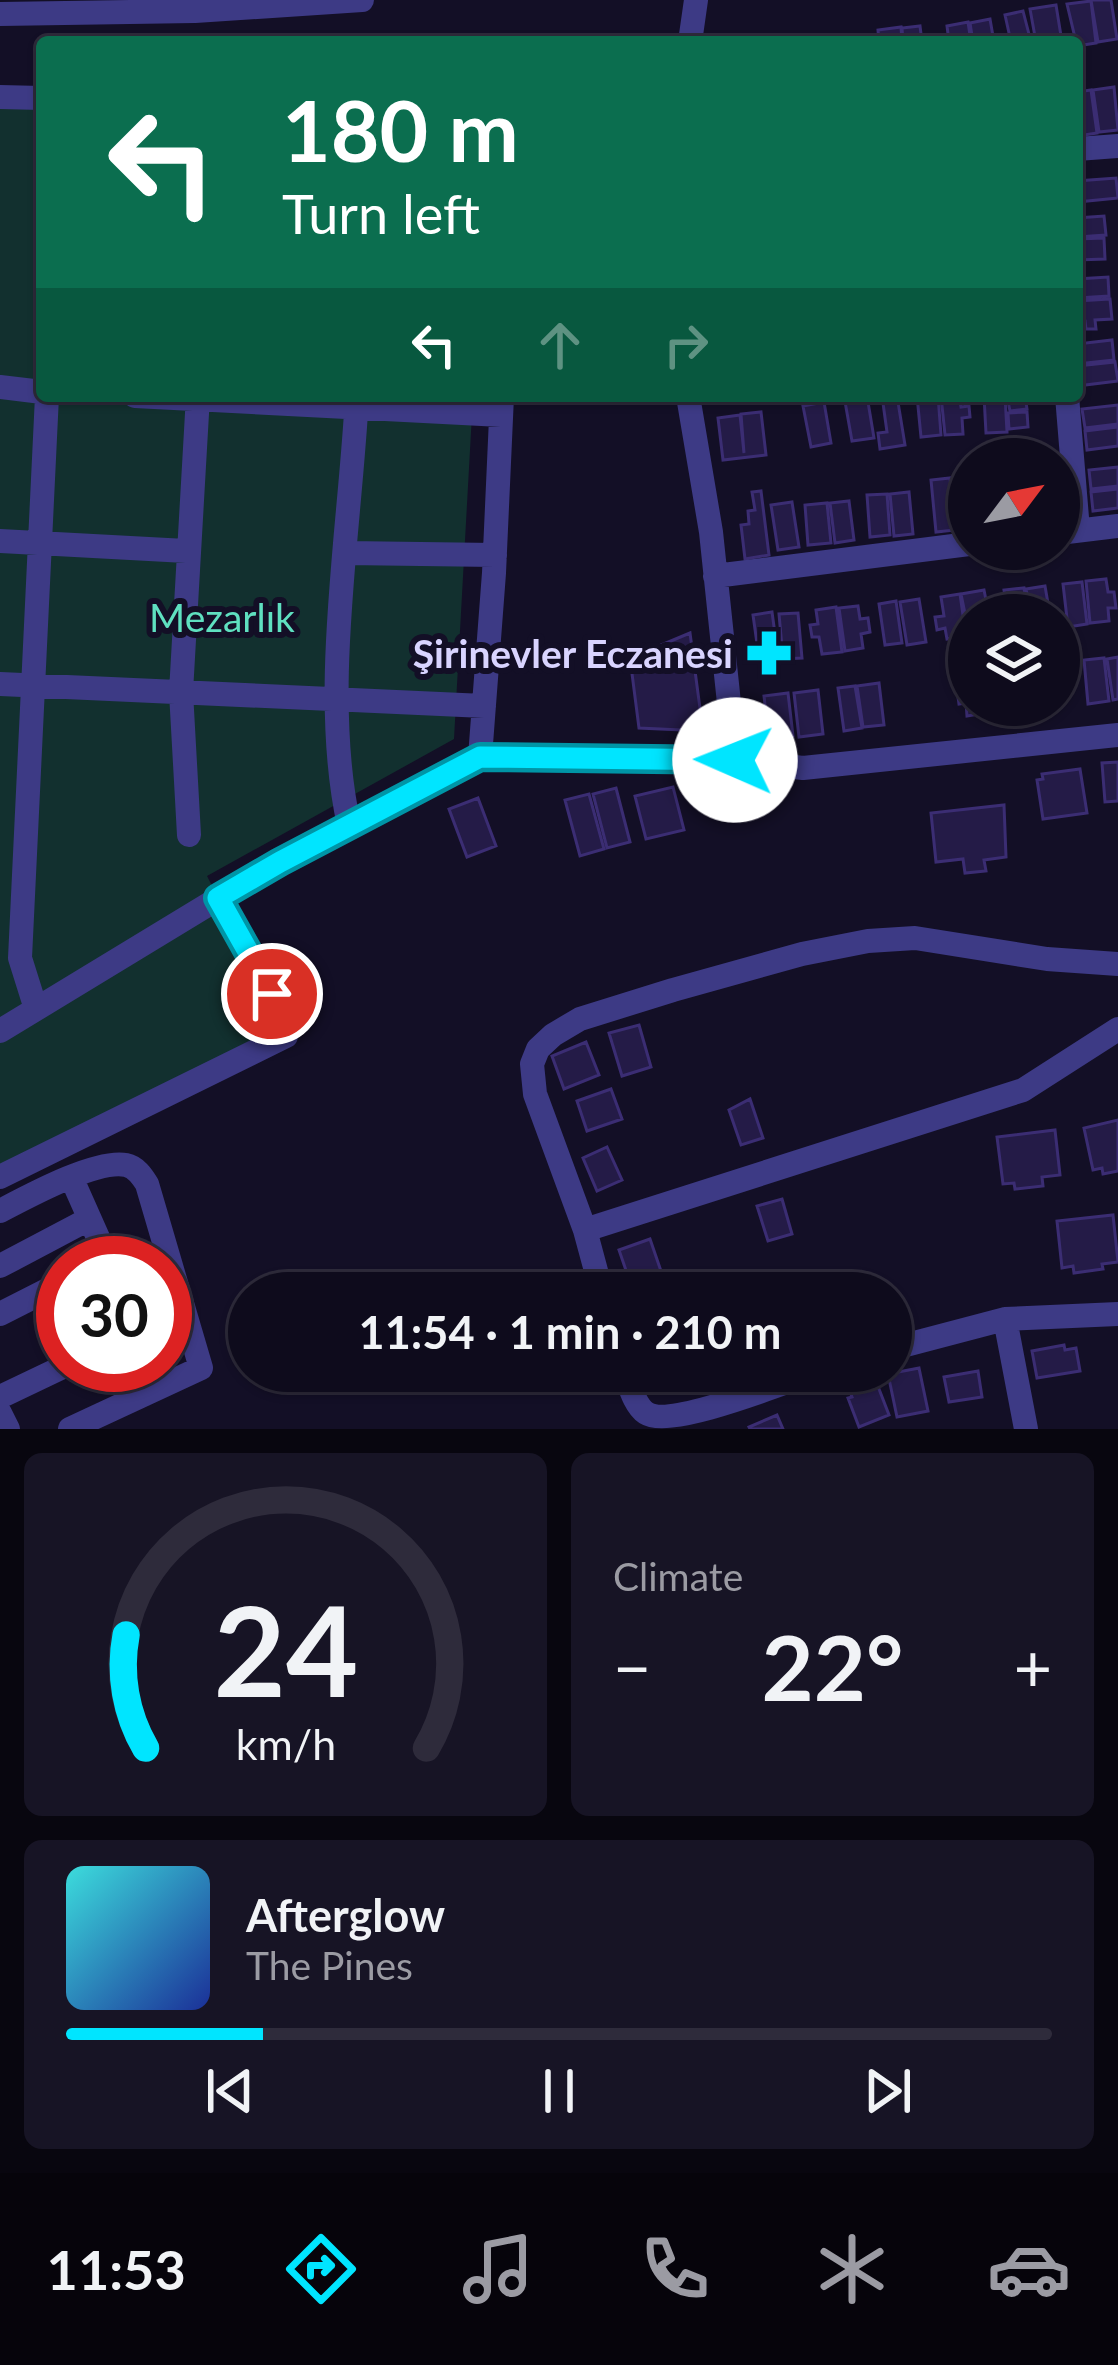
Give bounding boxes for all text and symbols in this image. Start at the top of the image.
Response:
text: 180 m [282,79,519,180]
icon: left [84,84,240,240]
text: Turn left [282,181,480,246]
icon: left [401,312,467,378]
icon: ahead [527,312,593,378]
icon: right [653,312,719,378]
north arrow [948,438,1080,570]
map controls [948,438,1080,726]
park label: Mezarlık [149,594,295,640]
button: layers [948,594,1080,726]
pharmacy icon: Şirinevler Eczanesi [744,628,794,678]
place label: Şirinevler Eczanesi [413,630,733,676]
position arrow [672,697,798,823]
pin [221,943,323,1045]
icon: arrive [239,961,305,1027]
speed limit sign: 30 [36,1236,192,1392]
text: 11:54 · 1 min · 210 m [359,1305,781,1359]
text: Climate [613,1553,743,1599]
text: 24 [213,1574,358,1724]
text: 22° [762,1612,903,1720]
text: − [613,1627,651,1706]
text: + [1014,1627,1052,1706]
text: km/h [235,1717,336,1768]
text: Afterglow [246,1888,445,1942]
text: The Pines [246,1942,413,1988]
icon: previous [197,2058,263,2124]
icon: pause [526,2058,592,2124]
icon: next [855,2058,921,2124]
icon: directions [279,2227,363,2311]
icon: music [456,2227,540,2311]
icon: phone [633,2227,717,2311]
icon: climate [810,2227,894,2311]
icon: car [987,2227,1071,2311]
text: 11:53 [47,2237,186,2302]

